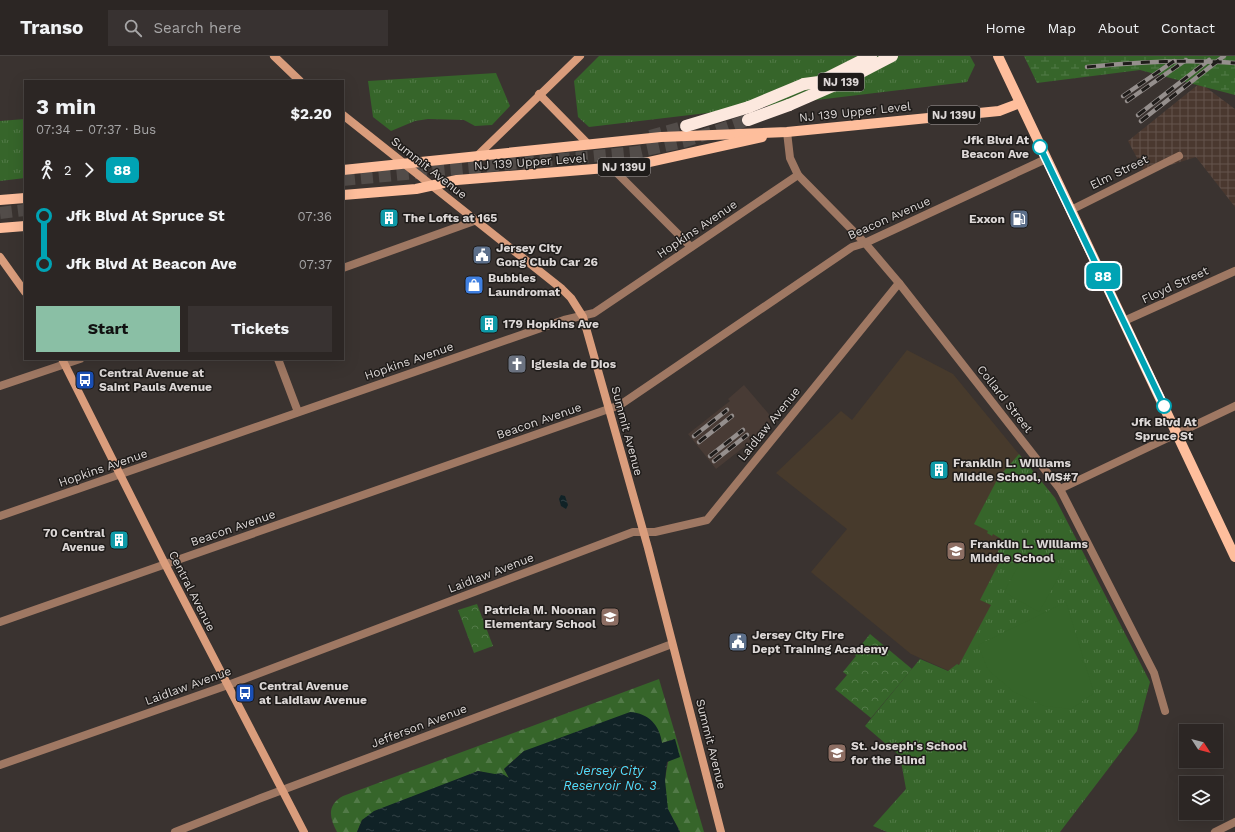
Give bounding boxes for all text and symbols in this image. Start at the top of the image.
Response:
search box [108,10,388,46]
text: Transo [20,16,84,39]
icon: search [122,17,144,39]
text: Search here [154,19,241,37]
text: Home [985,20,1025,36]
text: Map [1047,20,1076,36]
text: About [1098,20,1139,36]
text: Contact [1161,20,1215,36]
road number: NJ 139 [818,73,864,91]
text: 3 min [36,94,96,119]
street label: NJ 139 Upper Level [798,99,912,125]
text: $2.20 [290,105,332,123]
road number: NJ 139U [928,106,980,124]
text: 07:34 – 07:37 · Bus [36,122,156,137]
place label: Jfk Blvd At Beacon Ave [961,133,1030,161]
street label: Summit Avenue [388,134,470,202]
marker: Jfk Blvd At Beacon Ave [1032,139,1048,155]
street label: NJ 139 Upper Level [473,151,587,173]
street label: Elm Street [1088,152,1150,192]
road number: NJ 139U [598,158,650,176]
icon: walk [36,159,58,181]
icon: forward [78,159,100,181]
text: 88 [114,162,131,178]
text: 2 [64,163,72,178]
street label: Beacon Avenue [846,193,933,242]
street label: Hopkins Avenue [654,197,740,261]
text: Jfk Blvd At Spruce St [66,207,225,225]
building icon: The Lofts at 165 [378,207,400,229]
fuel station icon: Exxon [1008,208,1030,230]
text: 07:36 [298,209,332,224]
place label: The Lofts at 165 [403,211,497,225]
place label: Exxon [969,212,1005,226]
place label: Jersey City Gong Club Car 26 [496,241,598,269]
public building icon: Jersey City Gong Club Car 26 [471,244,493,266]
text: Jfk Blvd At Beacon Ave [66,255,237,273]
text: 07:37 [299,257,332,272]
line badge: 88 [1085,263,1121,289]
street label: Floyd Street [1139,263,1211,307]
text: 88 [1094,268,1112,284]
place label: Bubbles Laundromat [488,271,561,299]
shop icon: Bubbles Laundromat [463,274,485,296]
button: Start [36,306,180,352]
button: Tickets [188,306,332,352]
building icon: 179 Hopkins Ave [478,313,500,335]
place label: 179 Hopkins Ave [503,317,599,331]
street label: Hopkins Avenue [363,339,455,383]
church icon: Iglesia de Dios [506,353,528,375]
place label: Iglesia de Dios [531,357,617,371]
street label: Collard Street [974,362,1036,436]
place label: Central Avenue at Saint Pauls Avenue [99,366,212,394]
bus stop icon: Central Avenue at Saint Pauls Avenue [74,369,96,391]
street label: Laidlaw Avenue [735,384,803,464]
street label: Summit Avenue [608,385,646,477]
marker: Jfk Blvd At Spruce St [1156,398,1172,414]
street label: Beacon Avenue [495,400,583,442]
place label: Jfk Blvd At Spruce St [1131,415,1197,443]
street label: Hopkins Avenue [57,446,149,490]
place label: Franklin L. Williams Middle School, MS#7 [953,456,1078,484]
building icon: Franklin L. Williams Middle School, MS#7 [928,459,950,481]
street label: Beacon Avenue [189,507,277,549]
place label: 70 Central Avenue [43,526,105,554]
building icon: 70 Central Avenue [108,529,130,551]
place label: Franklin L. Williams Middle School [970,537,1088,565]
school or university icon: Franklin L. Williams Middle School [945,540,967,562]
street label: Central Avenue [166,548,218,634]
street label: Laidlaw Avenue [446,550,536,596]
place label: Patricia M. Noonan Elementary School [484,603,596,631]
school or university icon: Patricia M. Noonan Elementary School [599,606,621,628]
place label: Jersey City Fire Dept Training Academy [752,628,889,656]
public building icon: Jersey City Fire Dept Training Academy [727,631,749,653]
street label: Laidlaw Avenue [143,664,233,708]
place label: Central Avenue at Laidlaw Avenue [259,679,367,707]
bus stop icon: Central Avenue at Laidlaw Avenue [234,682,256,704]
street label: Summit Avenue [693,698,729,790]
street label: Jefferson Avenue [369,701,469,751]
north arrow [1179,724,1223,768]
map controls [1179,724,1223,820]
place label: St. Joseph's School for the Blind [851,739,967,767]
school or university icon: St. Joseph's School for the Blind [826,742,848,764]
water label: Jersey City Reservoir No. 3 [563,763,657,793]
button: layers [1179,776,1223,820]

